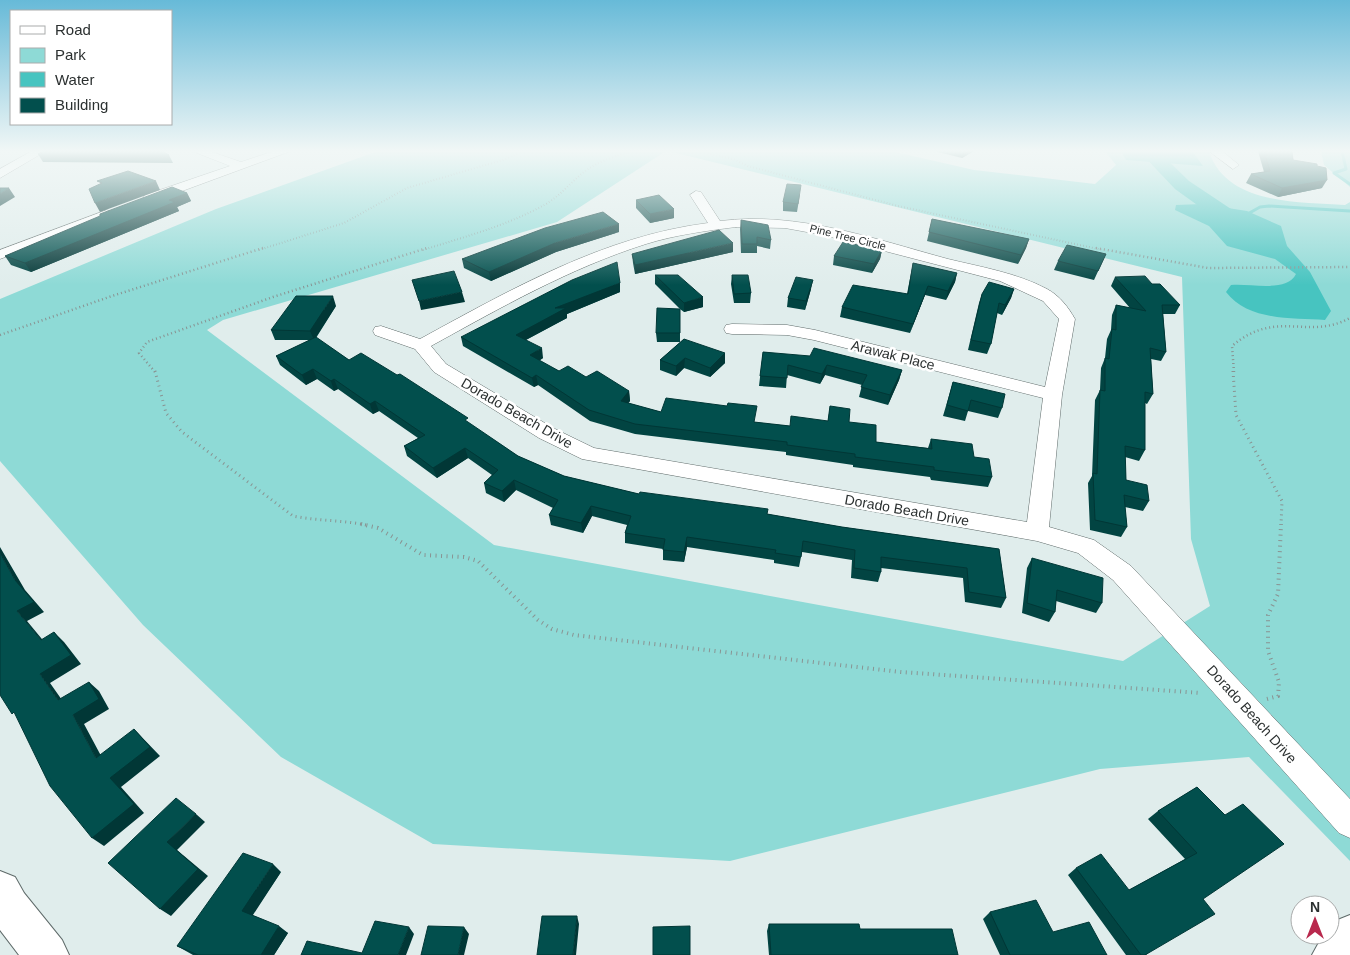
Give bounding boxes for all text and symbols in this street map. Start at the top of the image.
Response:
legend [10,10,172,125]
text: Road [55,21,91,38]
text: Park [55,46,86,63]
text: Water [55,71,94,88]
text: Building [55,96,108,113]
street label: Pine Tree Circle [809,222,887,252]
street label: Arawak Place [850,337,937,373]
street label: Dorado Beach Drive [458,375,576,452]
street label: Dorado Beach Drive [844,491,971,529]
street label: Dorado Beach Drive [1204,662,1300,766]
north arrow [1290,895,1340,945]
text: N [1310,899,1320,915]

